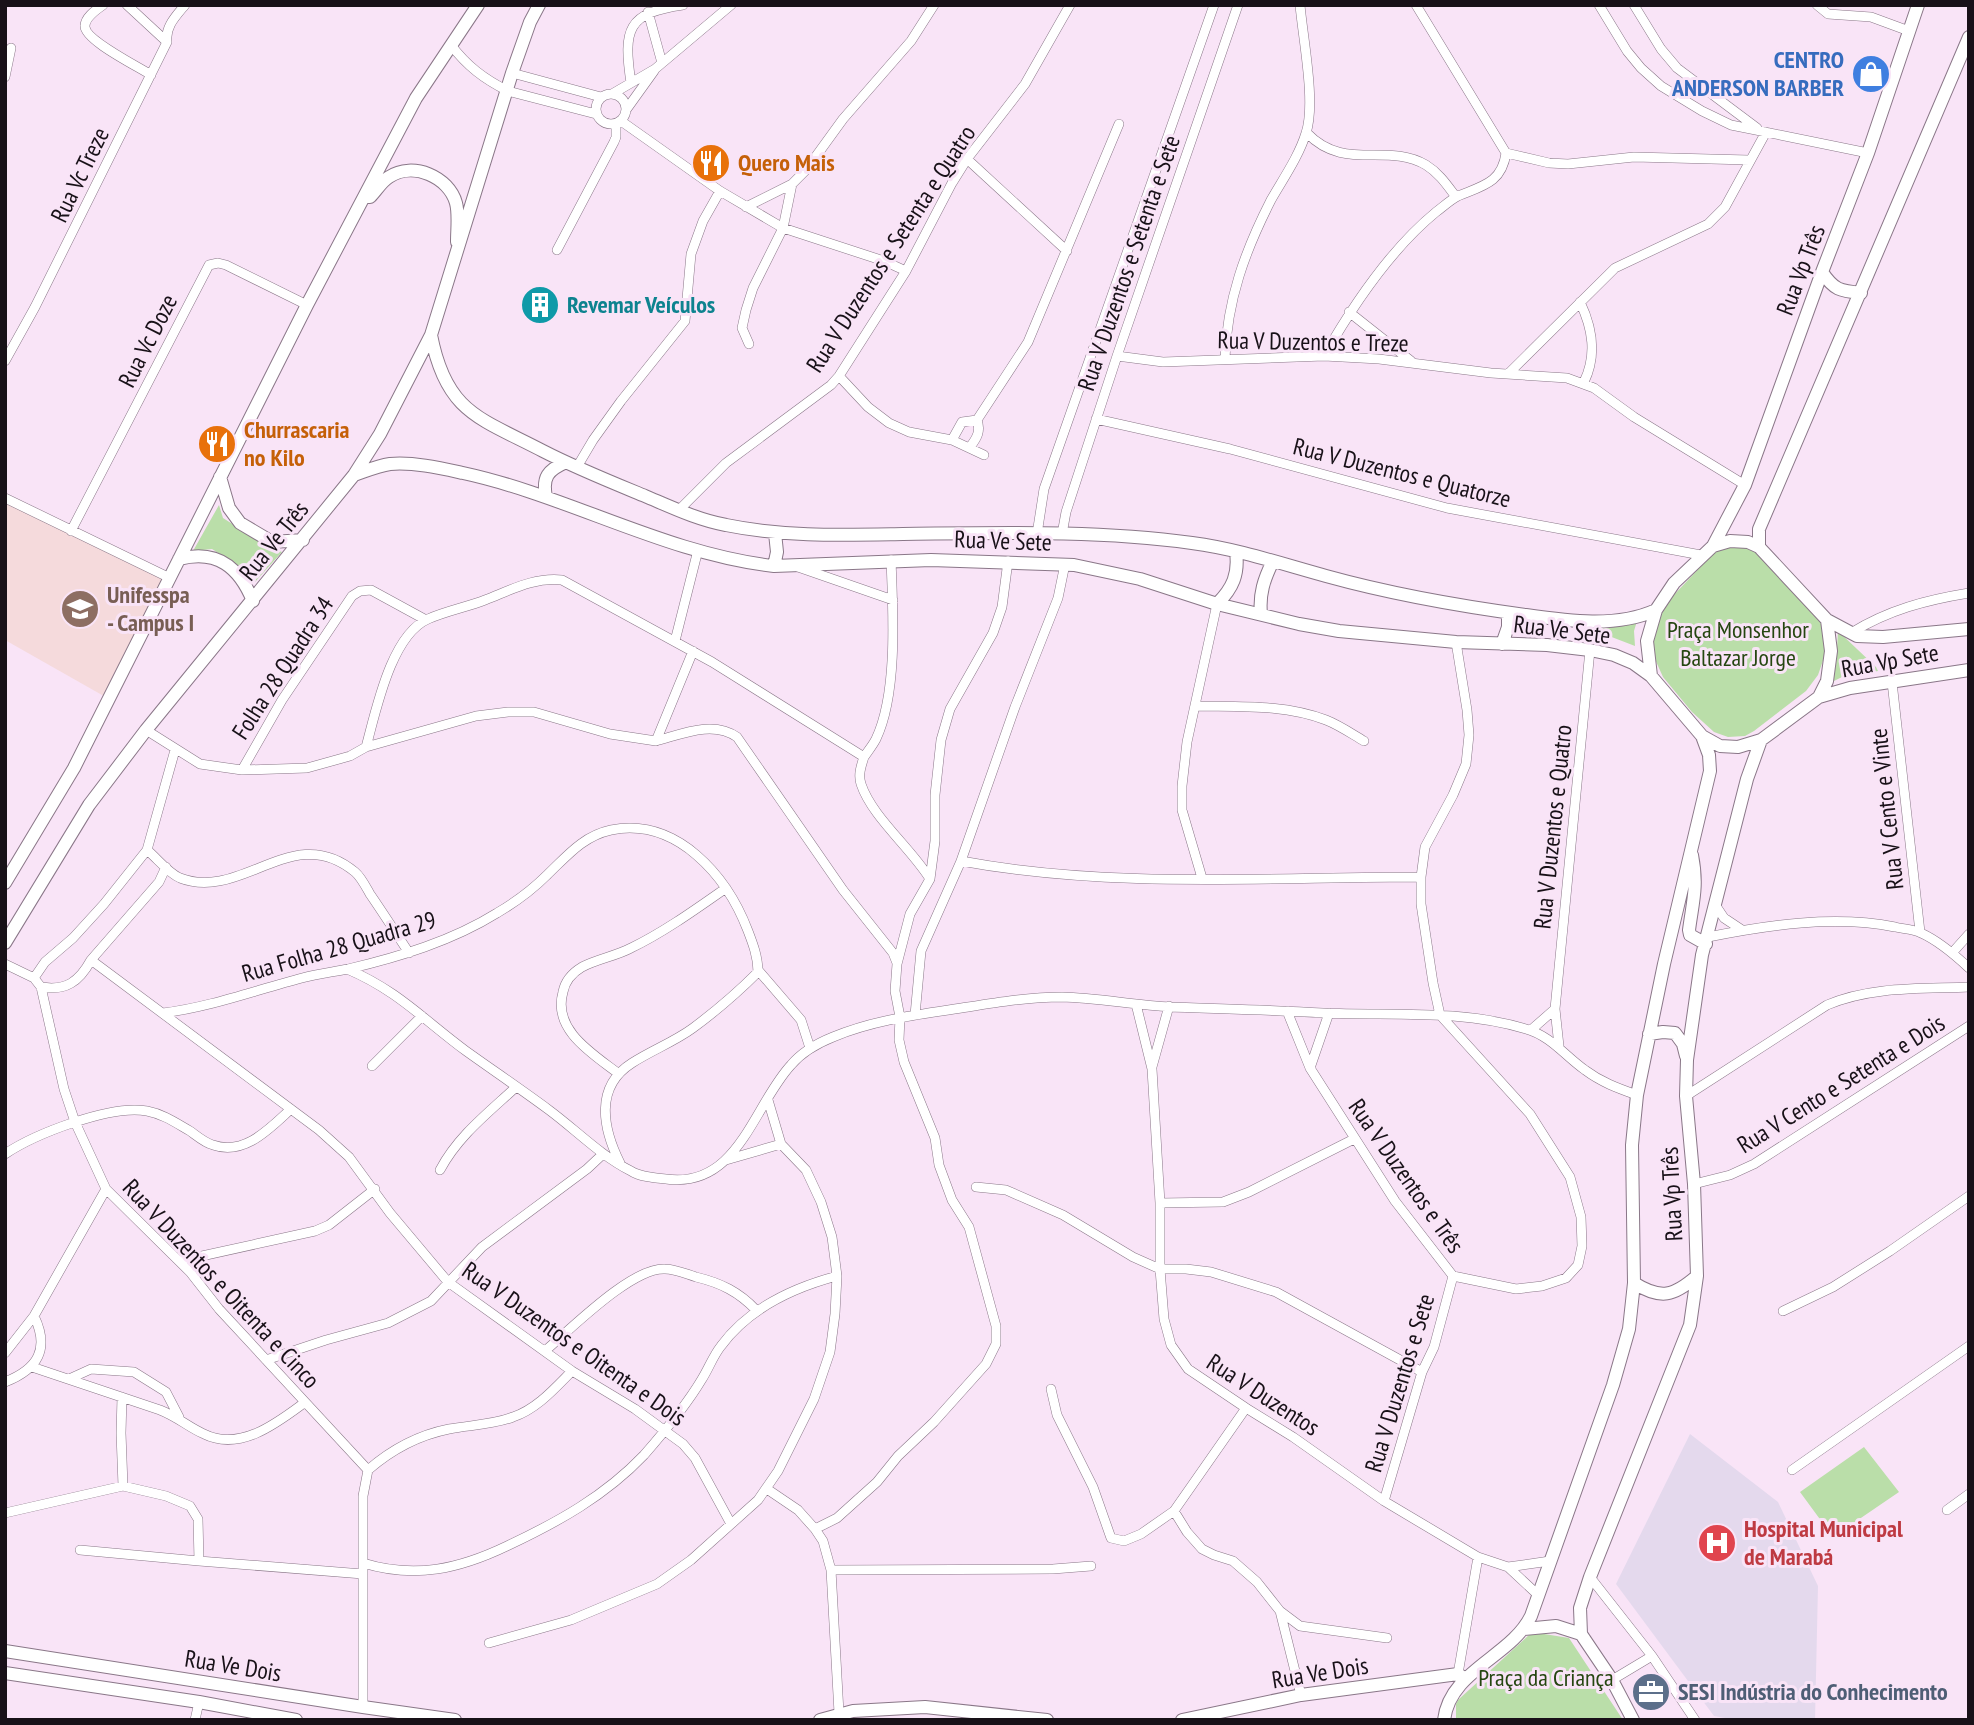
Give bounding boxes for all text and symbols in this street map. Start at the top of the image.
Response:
place label: CENTRO ANDERSON BARBER [1671,44,1844,103]
shop icon: CENTRO ANDERSON BARBER [1850,53,1892,95]
street label: Rua V Duzentos e Setenta e Quatro [799,119,982,378]
street label: Rua Vc Treze [43,122,116,227]
street label: Rua V Duzentos e Setenta e Sete [1070,131,1187,395]
restaurant icon: Quero Mais [690,142,732,184]
place label: Quero Mais [738,147,835,178]
street label: Rua Vp Três [1769,220,1832,319]
building icon: Revemar Veículos [519,284,561,326]
street label: Rua Vc Doze [111,289,184,392]
place label: Revemar Veículos [567,289,715,320]
street label: Rua V Duzentos e Treze [1217,324,1409,359]
place label: Churrascaria no Kilo [244,414,350,473]
restaurant icon: Churrascaria no Kilo [196,423,238,465]
street label: Rua V Duzentos e Quatorze [1290,430,1514,515]
street label: Rua Ve Três [232,495,315,587]
street label: Rua Ve Sete [954,523,1052,558]
place label: Unifesspa - Campus I [107,579,194,638]
school or university icon: Unifesspa - Campus I [59,588,101,630]
street label: Folha 28 Quadra 34 [225,590,340,745]
street label: Rua Ve Sete [1512,608,1612,651]
park label: Praça Monsenhor Baltazar Jorge [1667,614,1809,673]
street label: Rua Vp Sete [1839,637,1941,684]
street label: Rua V Duzentos e Quatro [1526,723,1579,931]
street label: Rua V Cento e Vinte [1863,727,1910,891]
street label: Rua Folha 28 Quadra 29 [238,904,440,989]
street label: Rua V Cento e Setenta e Dois [1731,1007,1950,1160]
street label: Rua V Duzentos e Três [1342,1093,1471,1259]
street label: Rua Vp Três [1654,1146,1689,1242]
street label: Rua V Duzentos e Oitenta e Cinco [116,1172,327,1395]
street label: Rua V Duzentos e Oitenta e Dois [456,1255,692,1433]
street label: Rua V Duzentos e Sete [1358,1290,1441,1476]
street label: Rua V Duzentos [1201,1347,1326,1443]
place label: Hospital Municipal de Marabá [1744,1513,1903,1572]
hospital icon: Hospital Municipal de Marabá [1696,1522,1738,1564]
street label: Rua Ve Dois [183,1643,284,1688]
street label: Rua Ve Dois [1269,1650,1370,1695]
park label: Praça da Criança [1478,1662,1614,1693]
office icon: SESI Indústria do Conhecimento [1630,1671,1672,1713]
place label: SESI Indústria do Conhecimento [1678,1676,1948,1707]

